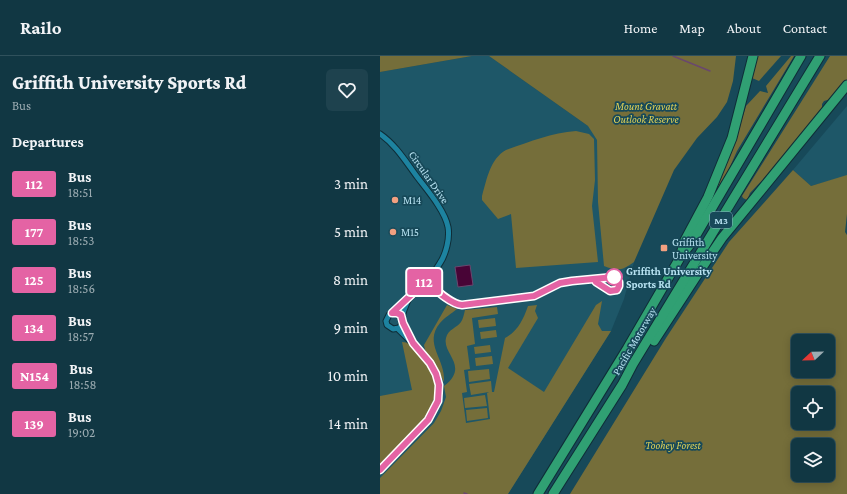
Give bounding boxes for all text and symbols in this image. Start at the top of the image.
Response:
text: Railo [20,17,62,38]
text: Home [624,20,657,36]
text: Map [679,20,705,36]
text: About [727,20,761,36]
text: Contact [783,20,827,36]
button: heart [326,69,368,111]
text: Griffith University Sports Rd [12,72,246,93]
text: Bus [12,98,31,113]
park label: Mount Gravatt Outlook Reserve [613,100,680,125]
text: Departures [12,134,84,150]
street label: Circular Drive [406,148,452,206]
text: Bus [68,169,91,185]
text: 112 [25,176,43,192]
text: 3 min [334,176,368,192]
text: 18:51 [68,185,93,200]
place label: M14 [403,194,422,206]
marker: M14 [390,195,400,205]
road number: M3 [710,212,732,228]
text: Bus [68,217,91,233]
text: 177 [25,224,43,240]
text: 5 min [334,224,368,240]
place label: M15 [401,226,419,238]
marker: M15 [388,227,398,237]
text: 18:53 [68,233,94,248]
place label: Griffith University [672,236,718,262]
marker: Griffith University [659,243,669,253]
text: Bus [68,265,91,281]
place label: Griffith University Sports Rd [626,265,712,290]
marker: Griffith University Sports Rd [605,268,623,286]
line badge: 112 [401,269,447,295]
text: 125 [24,272,44,288]
text: 8 min [333,272,368,288]
text: 112 [415,274,433,290]
text: 18:56 [68,281,95,296]
street label: Pacific Motorway [610,304,660,377]
text: Bus [68,313,91,329]
text: 134 [24,320,44,336]
text: 9 min [334,320,368,336]
text: 18:57 [68,329,94,344]
north arrow [791,334,835,378]
map controls [791,334,835,482]
text: Bus [69,361,93,377]
text: N154 [20,368,49,384]
text: 10 min [328,368,368,384]
text: 18:58 [69,377,97,392]
button: locate [791,386,835,430]
text: Bus [68,409,91,425]
text: 139 [24,416,44,432]
text: 14 min [329,416,368,432]
text: 19:02 [68,425,95,440]
button: layers [791,438,835,482]
park label: Toohey Forest [645,439,701,452]

